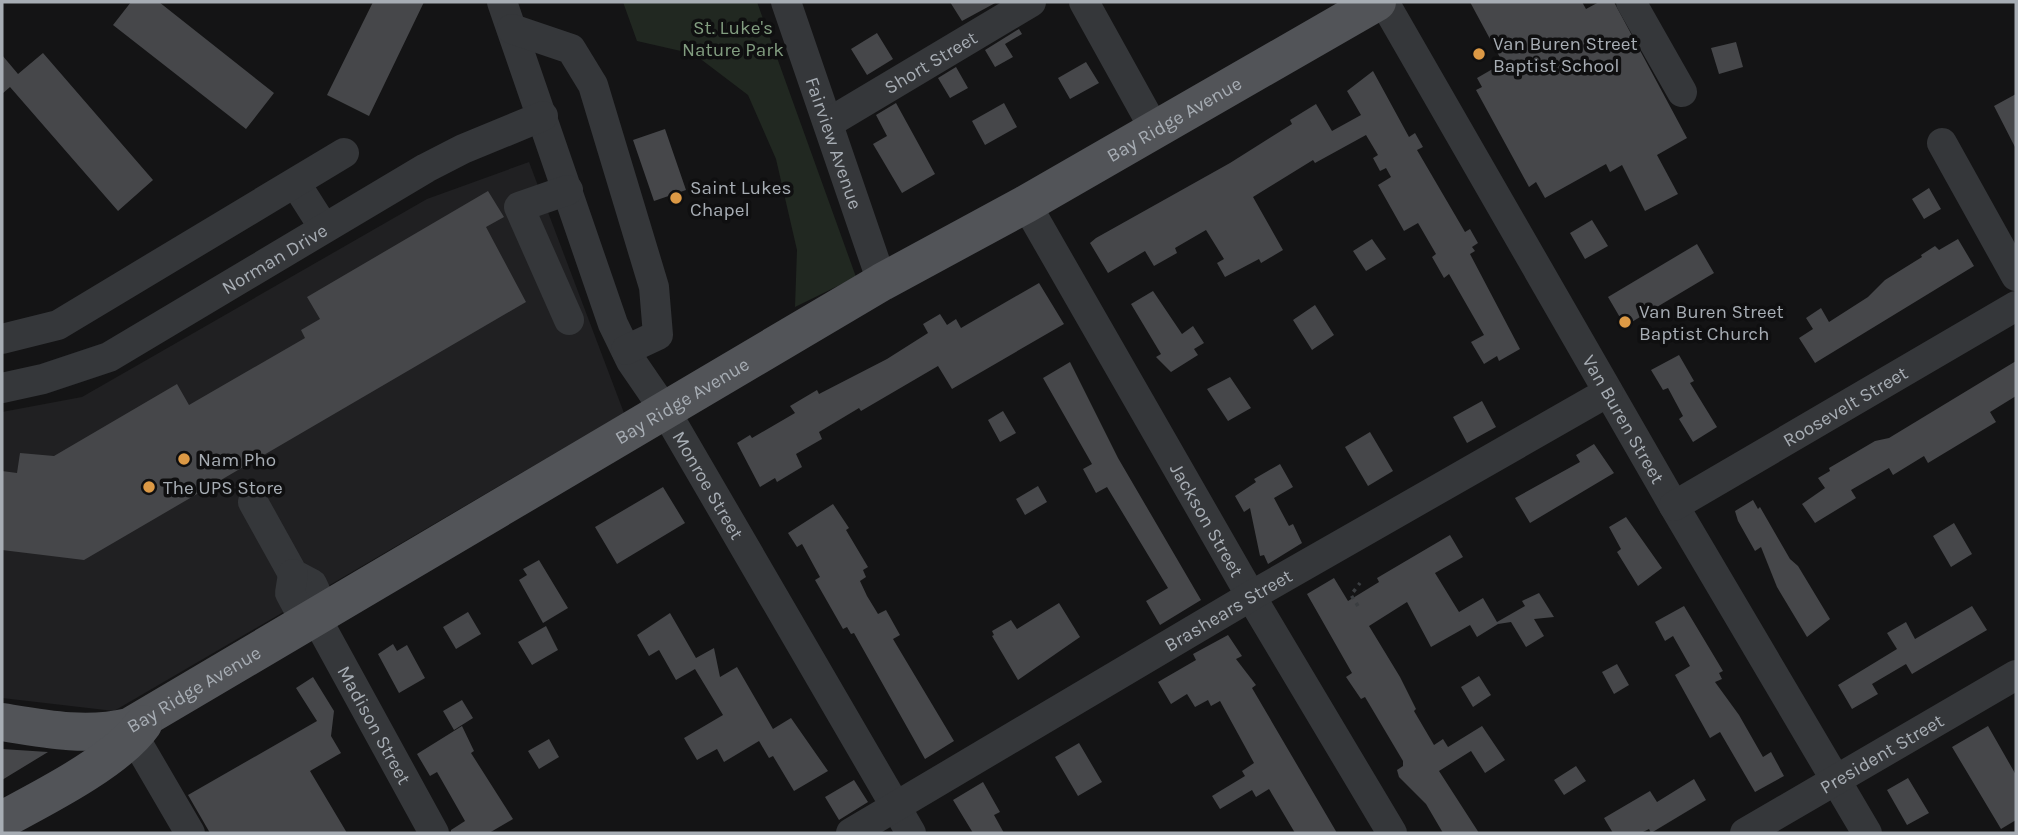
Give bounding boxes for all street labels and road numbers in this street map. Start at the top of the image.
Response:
street label: Short Street [881,27,981,99]
street label: Bay Ridge Avenue [1103,72,1246,167]
street label: Fairview Avenue [801,74,866,212]
street label: Norman Drive [218,219,332,299]
street label: Van Buren Street [1577,351,1669,488]
street label: Bay Ridge Avenue [611,353,753,449]
street label: Roosevelt Street [1779,362,1912,452]
street label: Monroe Street [667,427,748,544]
street label: Jackson Street [1165,460,1248,581]
street label: Brashears Street [1161,565,1296,657]
street label: Bay Ridge Avenue [123,642,265,738]
street label: Madison Street [332,662,415,788]
street label: President Street [1816,710,1948,799]

